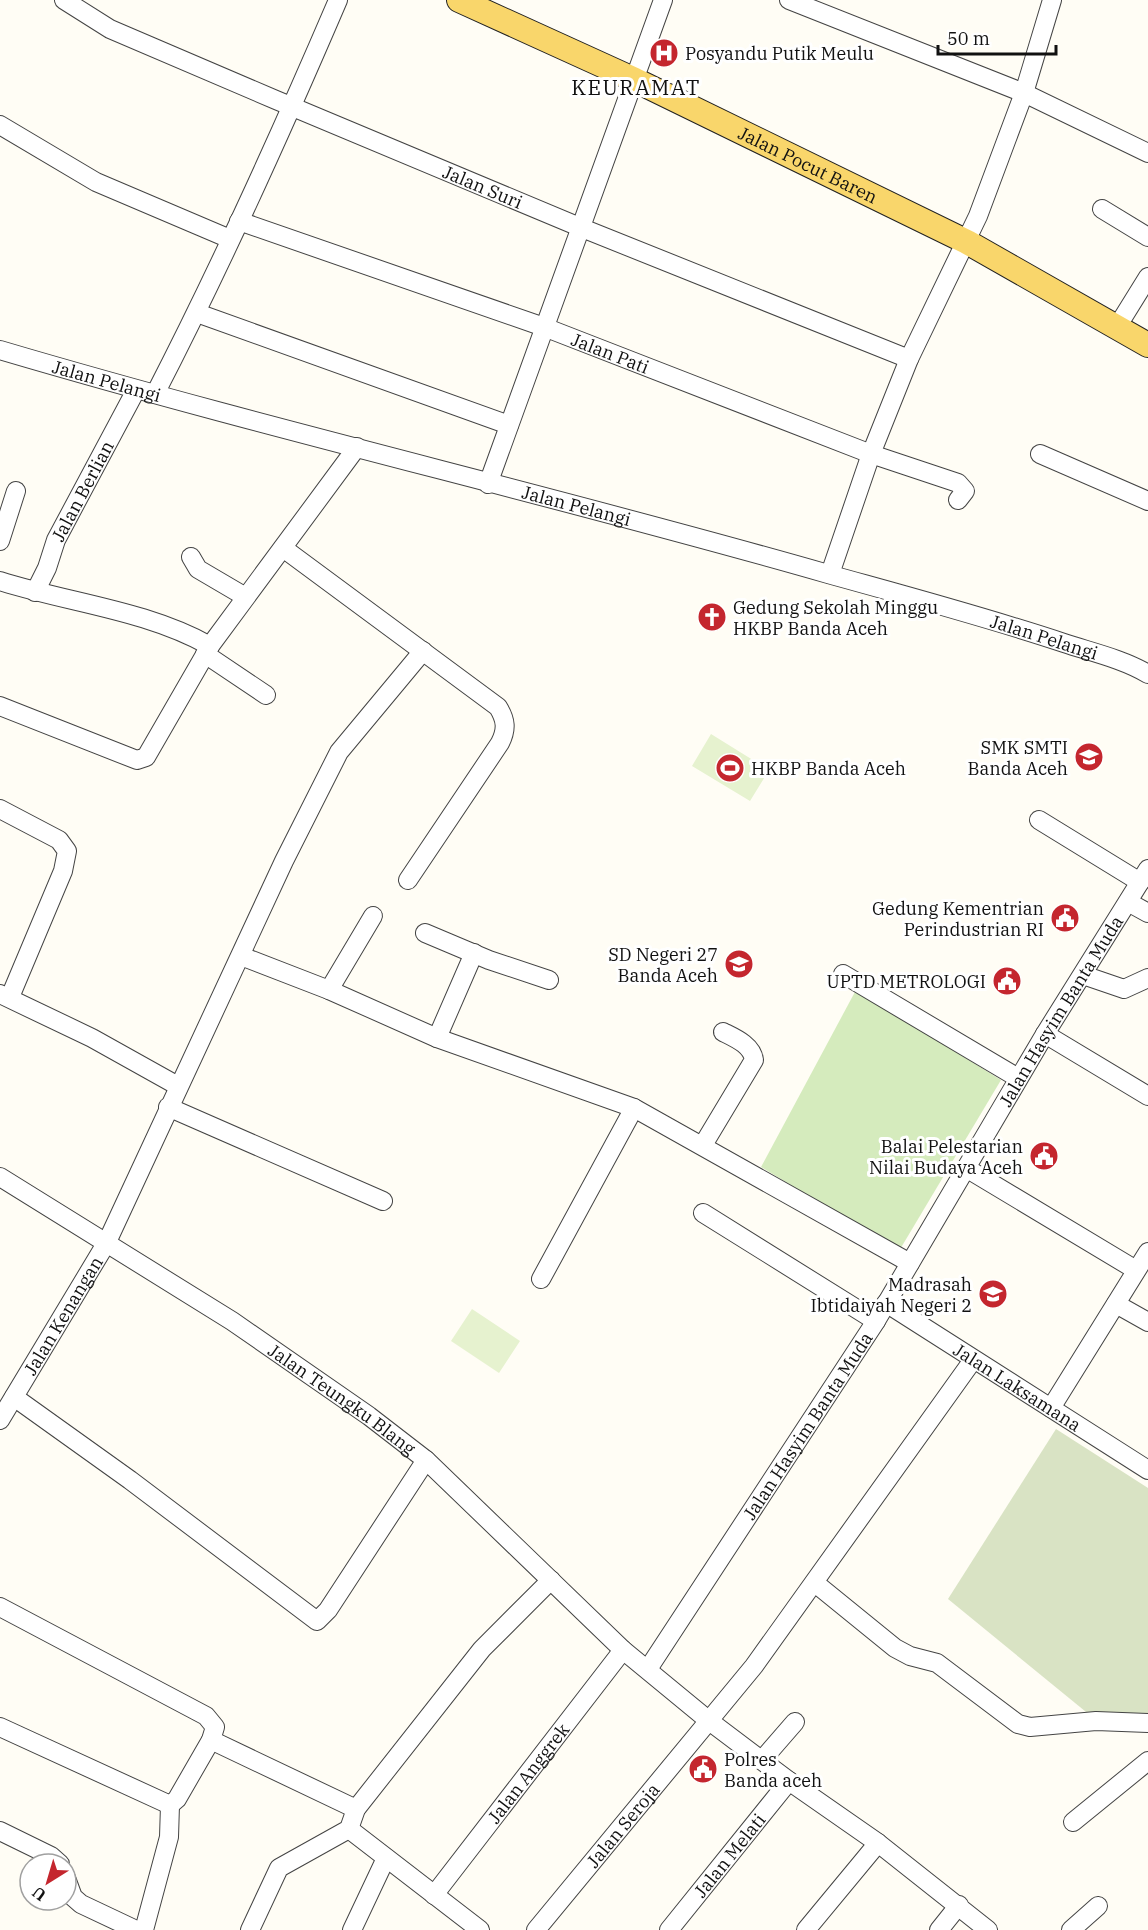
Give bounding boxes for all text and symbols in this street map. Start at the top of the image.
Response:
scale bar [938,18,1056,56]
text: 50 m [947,27,990,50]
hospital icon: Posyandu Putik Meulu [648,37,680,69]
place label: Posyandu Putik Meulu [685,42,874,65]
district label: KEURAMAT [571,73,701,101]
street label: Jalan Pocut Baren [735,121,882,208]
street label: Jalan Suri [439,160,526,213]
street label: Jalan Pati [568,327,653,378]
street label: Jalan Pelangi [50,354,164,407]
street label: Jalan Berlian [46,436,119,545]
street label: Jalan Pelangi [520,480,634,531]
place label: Gedung Sekolah Minggu HKBP Banda Aceh [733,596,938,640]
church icon: Gedung Sekolah Minggu HKBP Banda Aceh [696,601,728,633]
street label: Jalan Pelangi [988,609,1101,664]
place label: SMK SMTI Banda Aceh [967,736,1068,780]
school or university icon: SMK SMTI Banda Aceh [1073,741,1105,773]
sports icon: HKBP Banda Aceh [714,752,746,784]
place label: HKBP Banda Aceh [751,757,906,780]
place label: Gedung Kementrian Perindustrian RI [872,897,1044,941]
public building icon: Gedung Kementrian Perindustrian RI [1049,902,1081,934]
street label: Jalan Hasyim Banta Muda [994,911,1128,1110]
place label: SD Negeri 27 Banda Aceh [608,943,718,987]
school or university icon: SD Negeri 27 Banda Aceh [723,948,755,980]
public building icon: UPTD METROLOGI [991,965,1023,997]
place label: UPTD METROLOGI [826,970,986,993]
place label: Balai Pelestarian Nilai Budaya Aceh [869,1135,1023,1179]
public building icon: Balai Pelestarian Nilai Budaya Aceh [1028,1140,1060,1172]
street label: Jalan Kenangan [18,1252,107,1379]
place label: Madrasah Ibtidaiyah Negeri 2 [810,1273,972,1317]
school or university icon: Madrasah Ibtidaiyah Negeri 2 [977,1278,1009,1310]
street label: Jalan Hasyim Banta Muda [738,1327,877,1524]
street label: Jalan Teungku Blang [264,1338,421,1460]
street label: Jalan Laksamana [949,1338,1086,1436]
street label: Jalan Anggrek [482,1718,574,1828]
place label: Polres Banda aceh [724,1748,822,1792]
public building icon: Polres Banda aceh [687,1753,719,1785]
street label: Jalan Seroja [581,1778,664,1872]
street label: Jalan Melati [688,1808,770,1902]
north arrow [18,1852,78,1912]
text: U [28,1882,50,1906]

